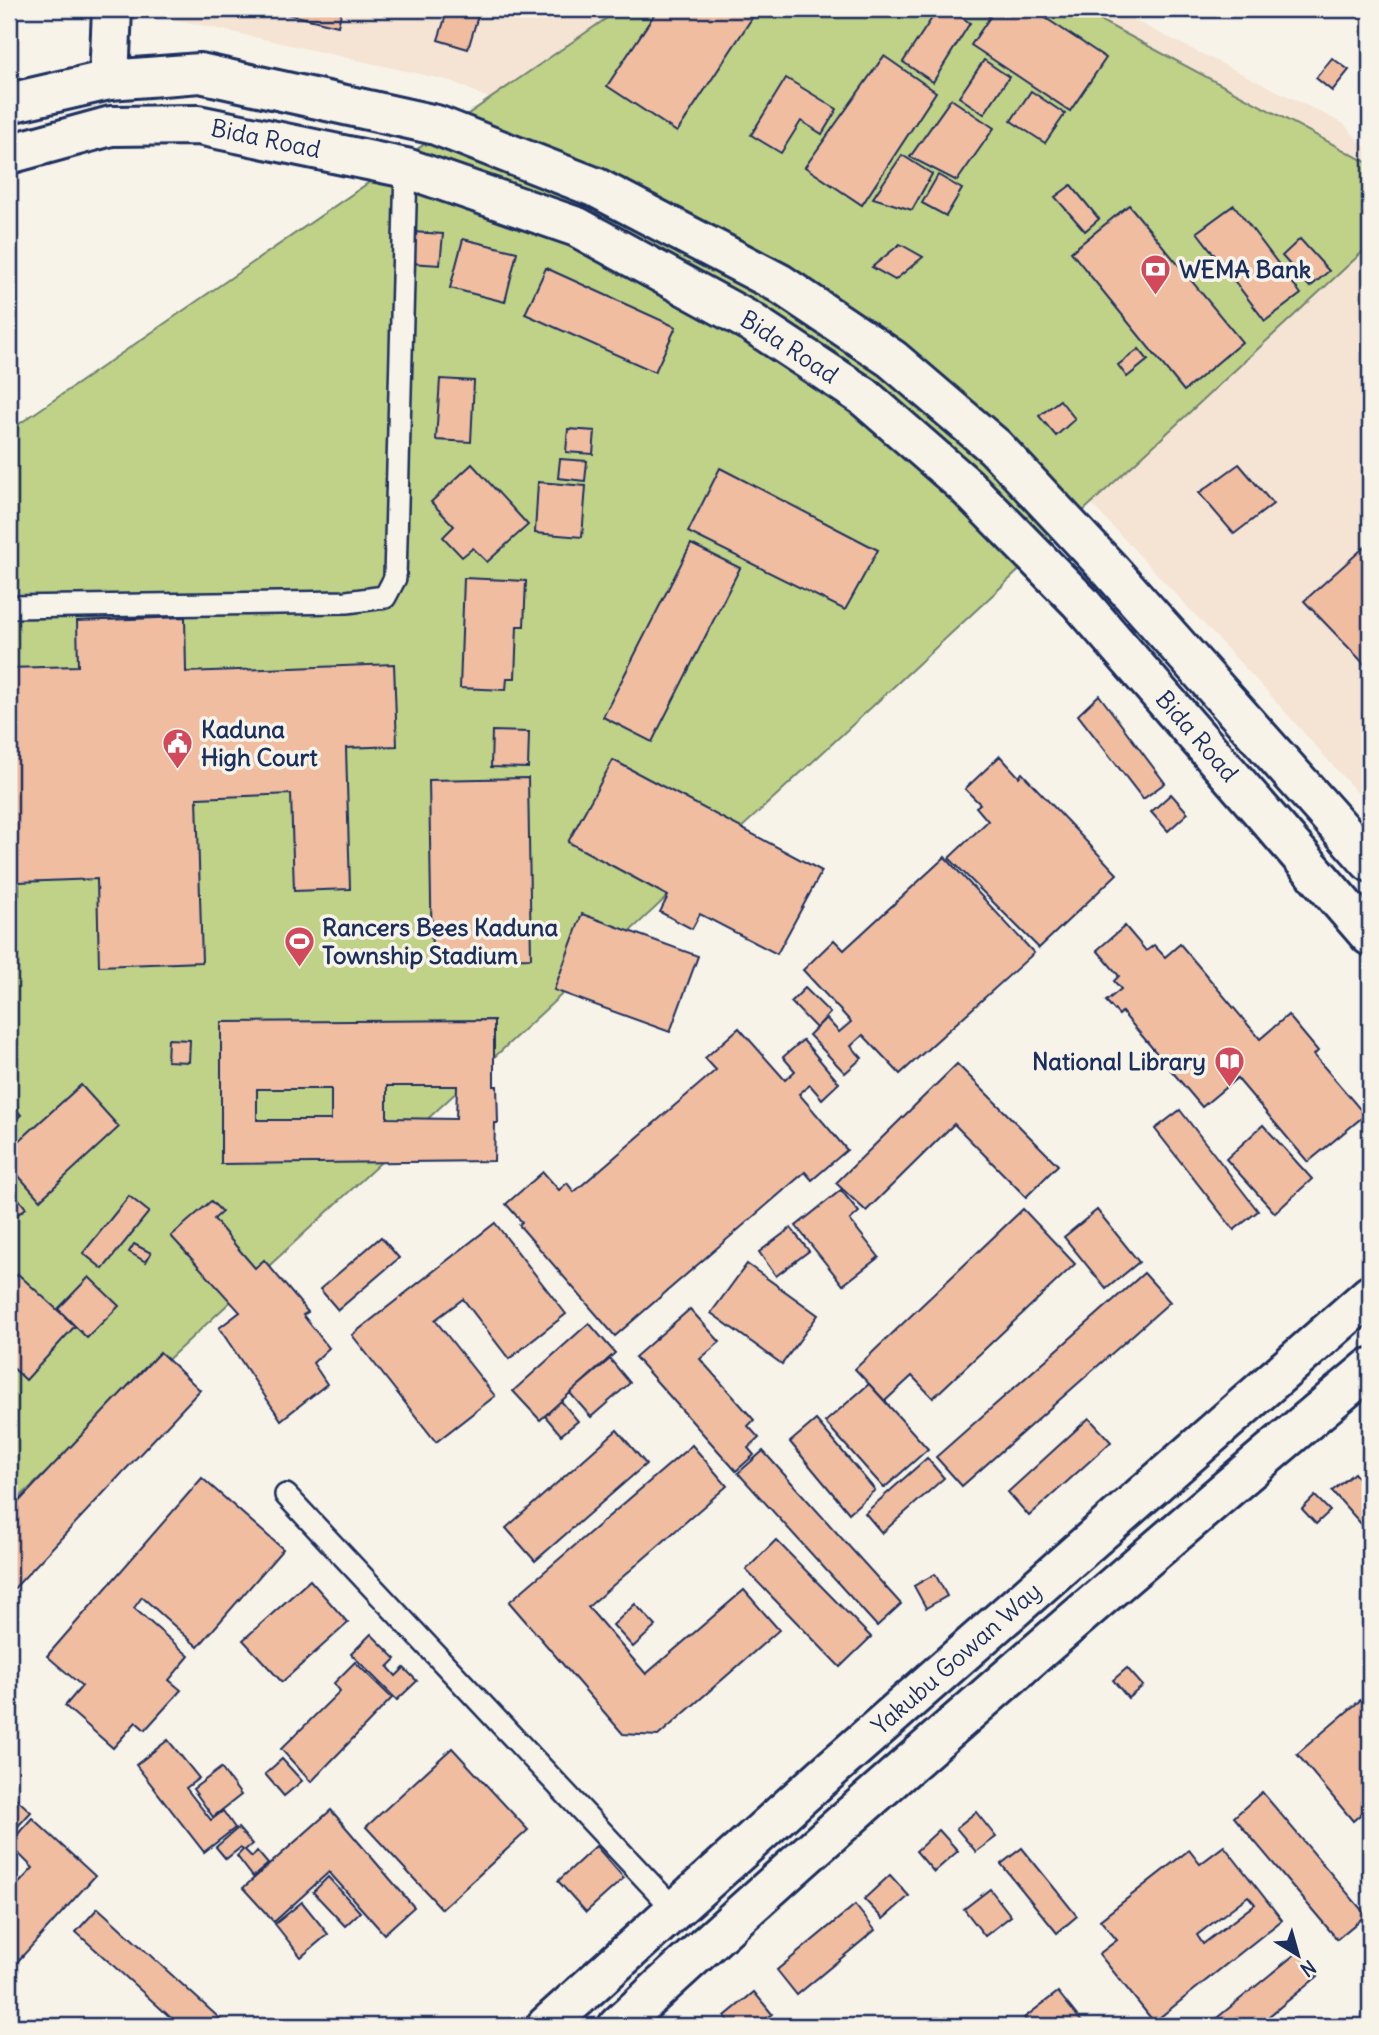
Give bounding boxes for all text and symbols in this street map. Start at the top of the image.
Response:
street label: Bida Road [209,112,323,164]
bank icon: WEMA Bank [1139,253,1173,297]
place label: WEMA Bank [1179,254,1311,284]
street label: Bida Road [736,303,844,389]
street label: Bida Road [1150,684,1245,788]
place label: Kaduna High Court [201,714,318,772]
public building icon: Kaduna High Court [161,727,195,771]
place label: Rancers Bees Kaduna Township Stadium [322,912,558,970]
sports icon: Rancers Bees Kaduna Township Stadium [282,925,316,969]
library icon: National Library [1212,1045,1246,1089]
place label: National Library [1032,1046,1206,1076]
street label: Yakubu Gowan Way [865,1575,1047,1741]
north arrow [1264,1920,1334,1990]
text: N [1296,1955,1321,1982]

